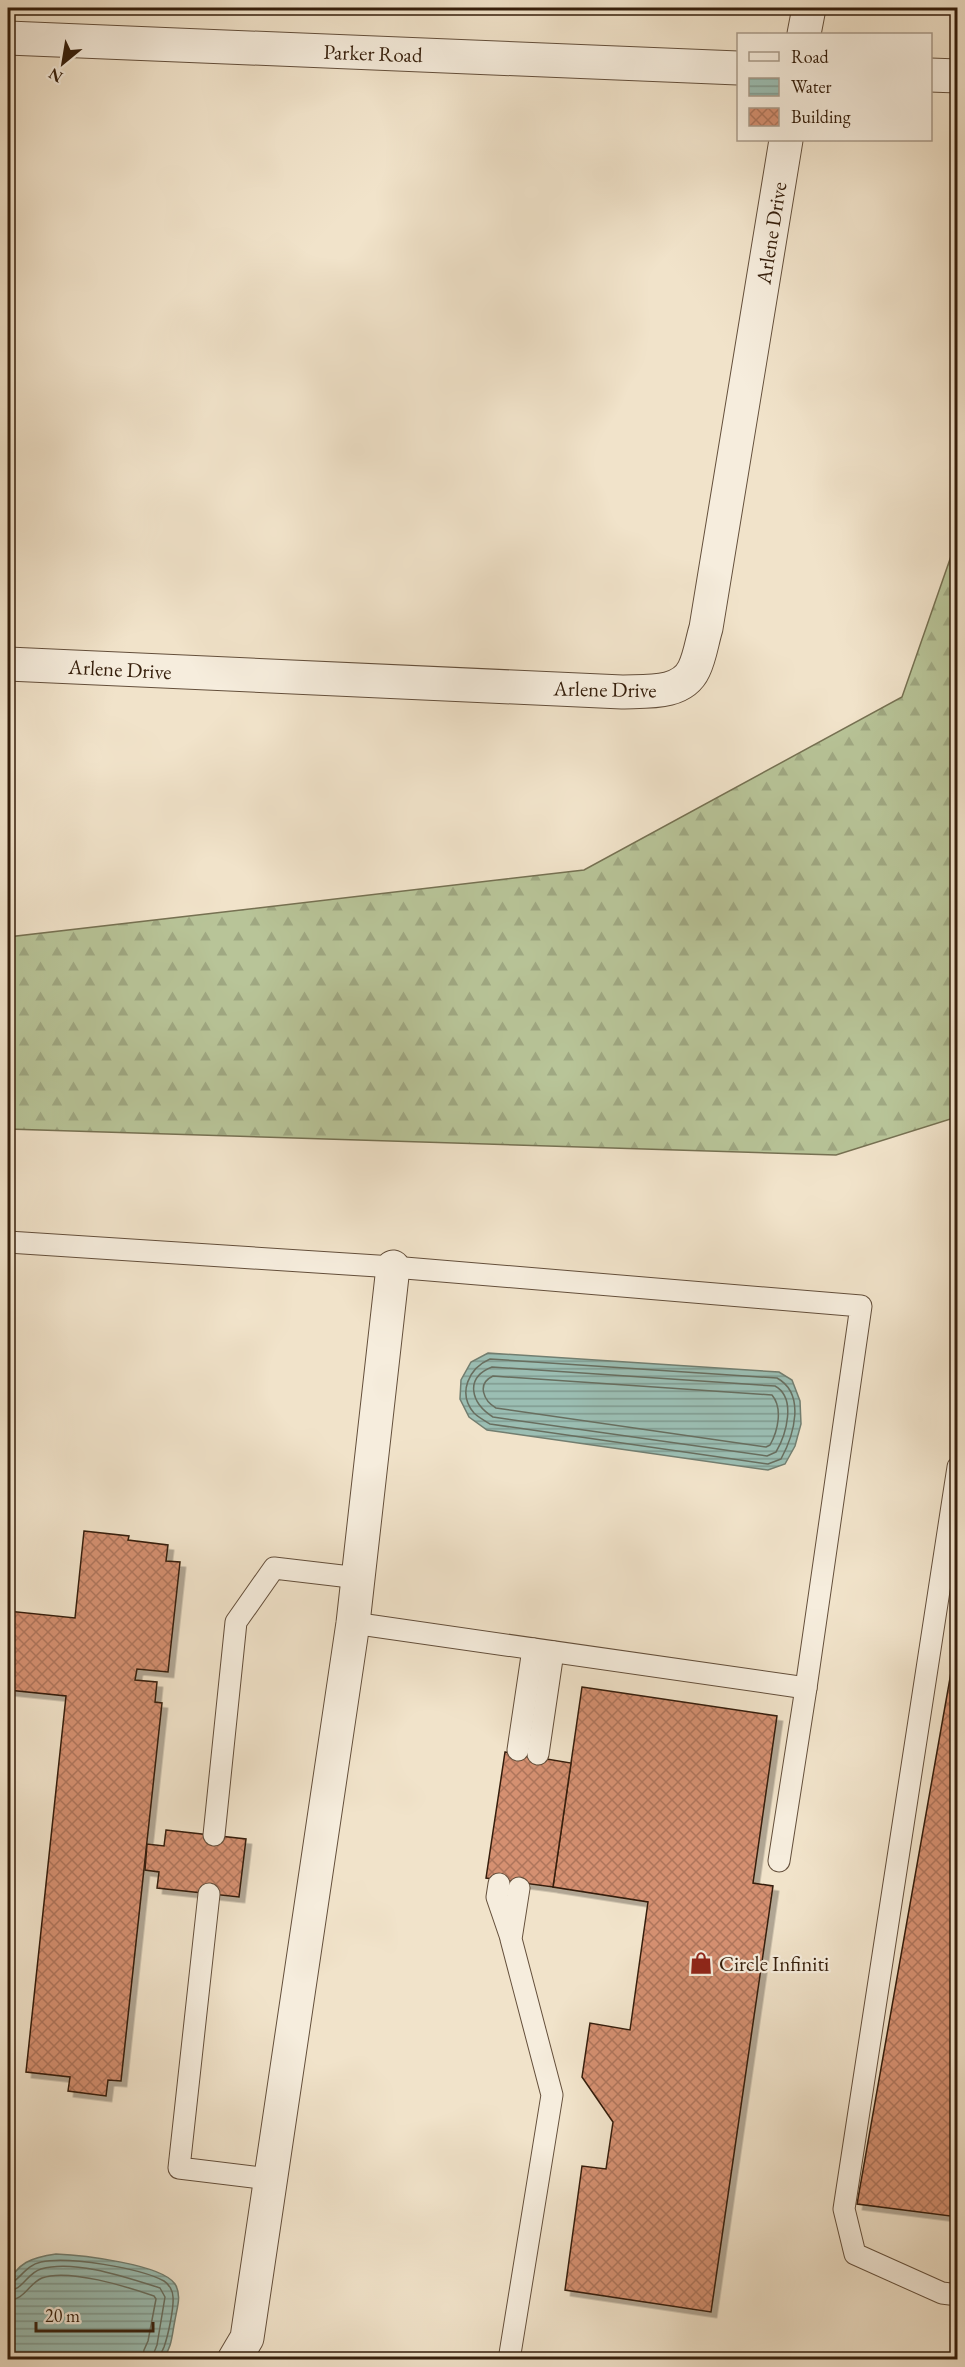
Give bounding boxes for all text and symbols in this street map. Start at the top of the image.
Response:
north arrow [33,33,93,93]
legend [737,33,932,141]
street label: Parker Road [323,38,423,68]
text: Road [791,45,830,68]
text: N [45,63,67,88]
text: Water [791,75,832,98]
text: Building [791,105,851,128]
street label: Arlene Drive [749,180,792,287]
street label: Arlene Drive [67,653,172,685]
street label: Arlene Drive [552,675,657,703]
shop icon: Circle Infiniti [688,1950,714,1976]
place label: Circle Infiniti [719,1950,829,1977]
scale bar [36,2295,153,2333]
text: 20 m [45,2304,80,2327]

